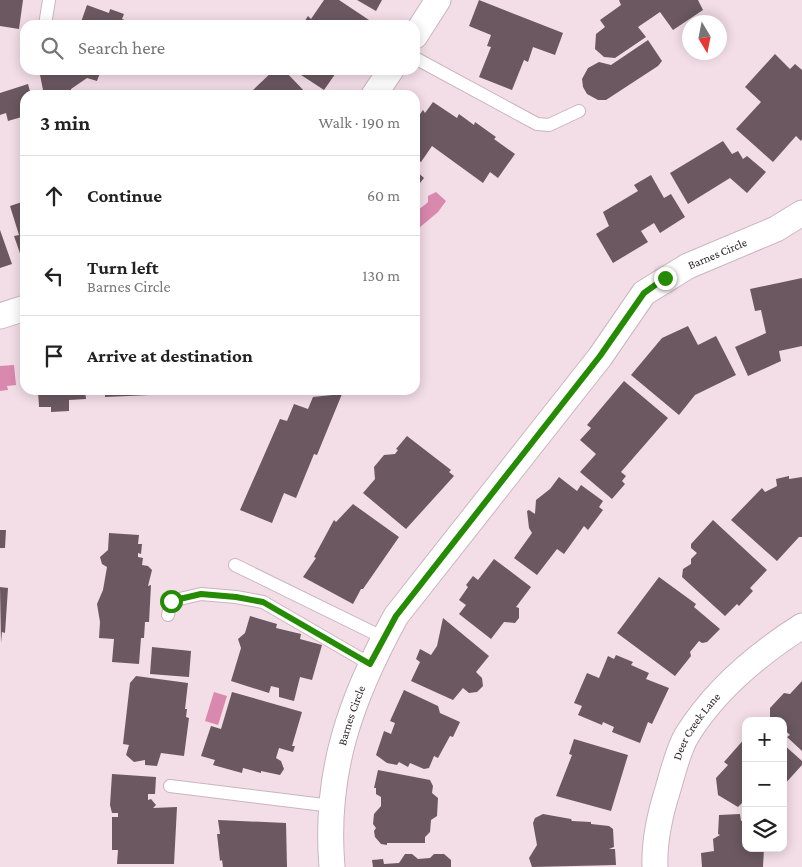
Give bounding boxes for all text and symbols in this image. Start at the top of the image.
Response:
north arrow [682,15,727,60]
search box [20,20,420,75]
icon: search [38,34,66,62]
text: Search here [78,37,165,58]
text: 3 min [40,111,90,135]
text: Walk · 190 m [319,114,400,131]
icon: ahead [40,182,68,210]
text: Continue [87,185,162,206]
text: 60 m [367,187,400,204]
street label: Barnes Circle [686,235,749,272]
text: Turn left [87,257,159,278]
icon: left [40,262,68,290]
text: 130 m [362,267,400,284]
route end [654,267,677,290]
text: Barnes Circle [87,278,171,295]
icon: arrive [40,342,68,370]
text: Arrive at destination [87,345,253,366]
route start [160,590,183,613]
street label: Barnes Circle [335,683,368,747]
street label: Deer Creek Lane [670,690,723,762]
map controls [742,717,787,852]
button: + [742,717,787,762]
button: − [742,762,787,807]
button: layers [742,807,787,852]

